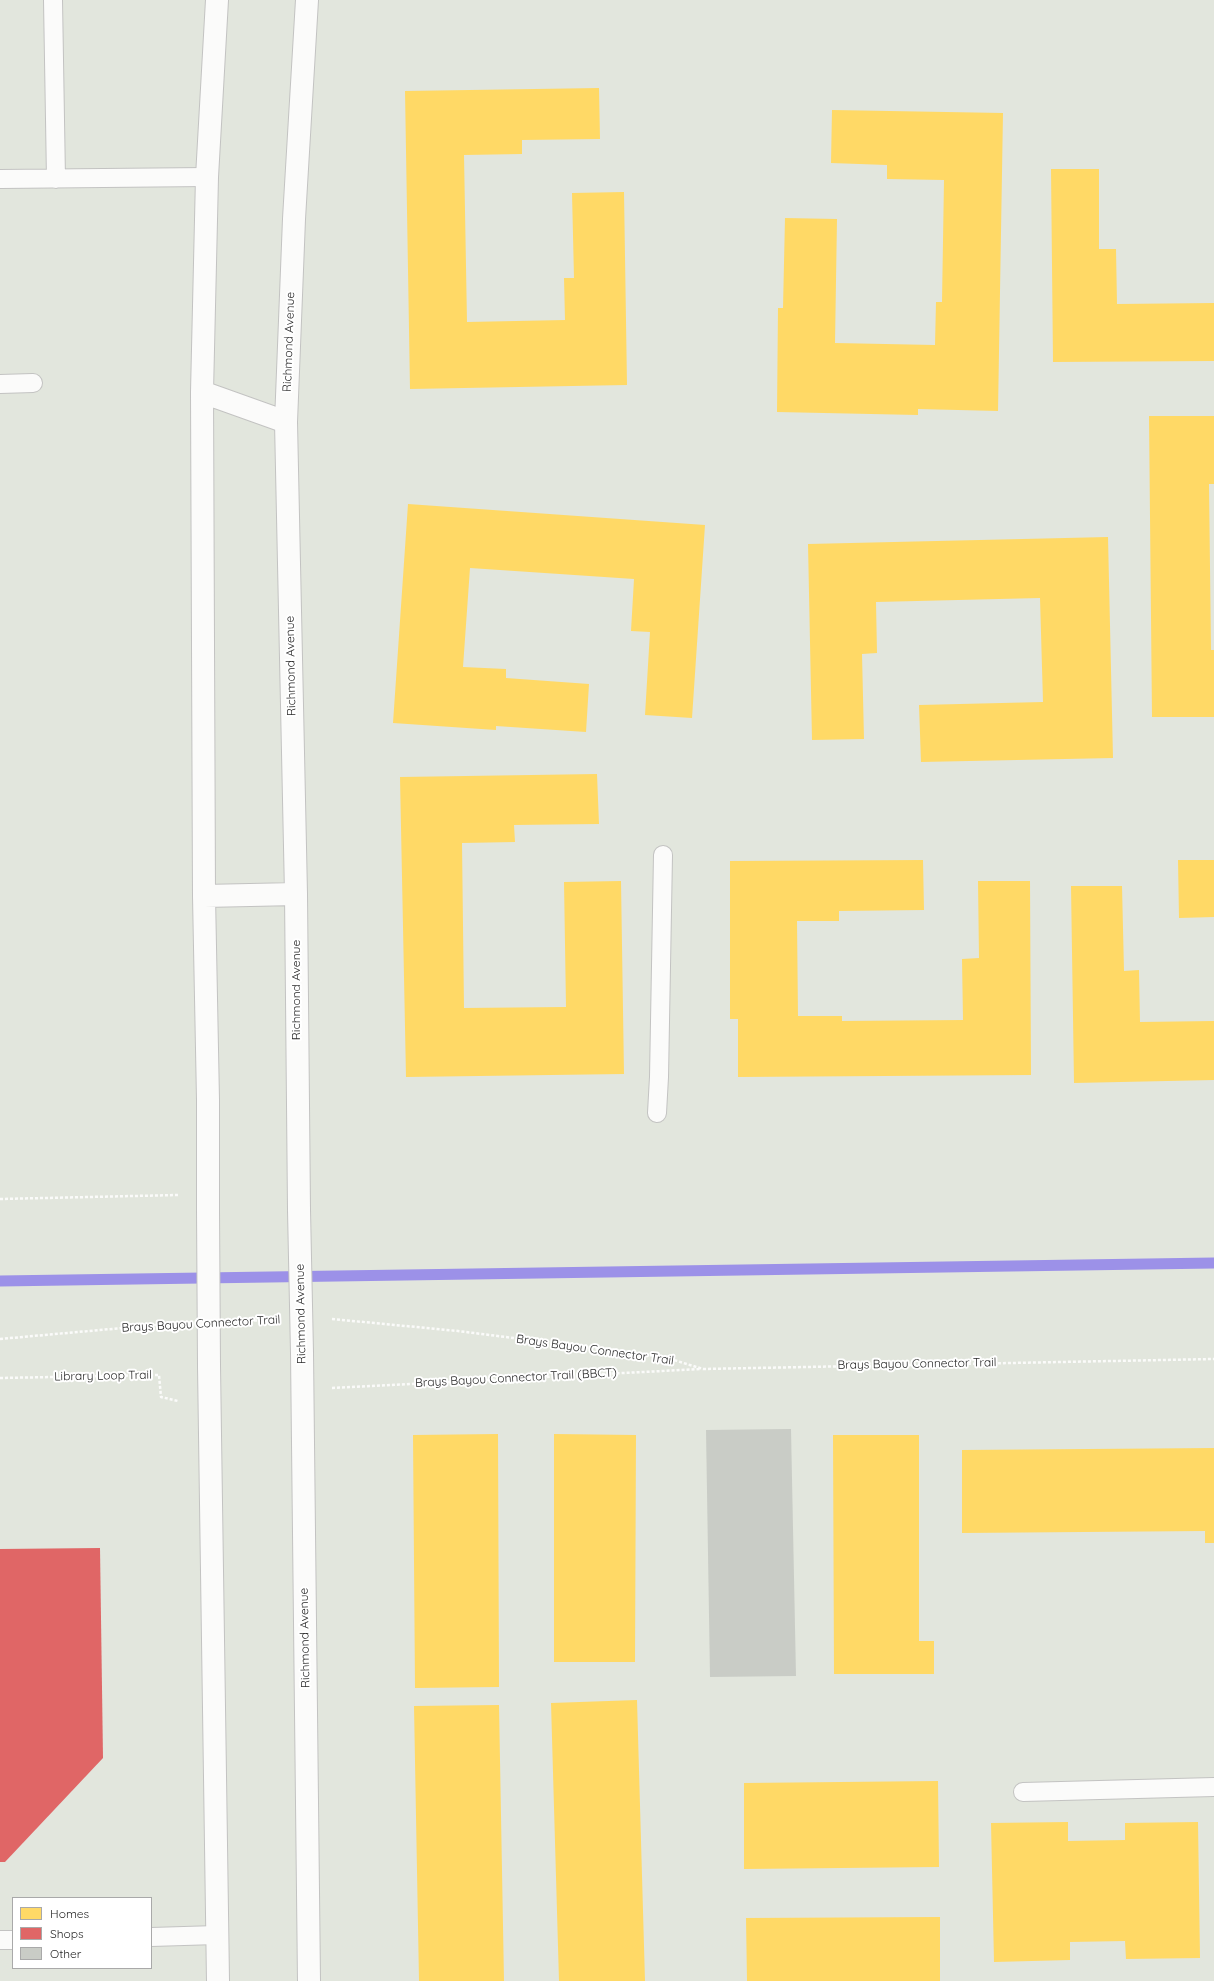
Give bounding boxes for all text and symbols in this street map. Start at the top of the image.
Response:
street label: Richmond Avenue [280,292,298,392]
street label: Richmond Avenue [283,616,299,716]
street label: Richmond Avenue [289,940,303,1040]
street label: Richmond Avenue [293,1264,309,1364]
street label: Brays Bayou Connector Trail [121,1313,281,1335]
street label: Brays Bayou Connector Trail [515,1332,675,1368]
street label: Brays Bayou Connector Trail [837,1355,997,1373]
street label: Brays Bayou Connector Trail (BBCT) [415,1366,617,1390]
street label: Library Loop Trail [54,1368,152,1384]
street label: Richmond Avenue [297,1588,313,1688]
legend [12,1897,152,1969]
text: Homes [50,1906,89,1921]
text: Shops [50,1926,84,1941]
text: Other [50,1946,81,1961]

